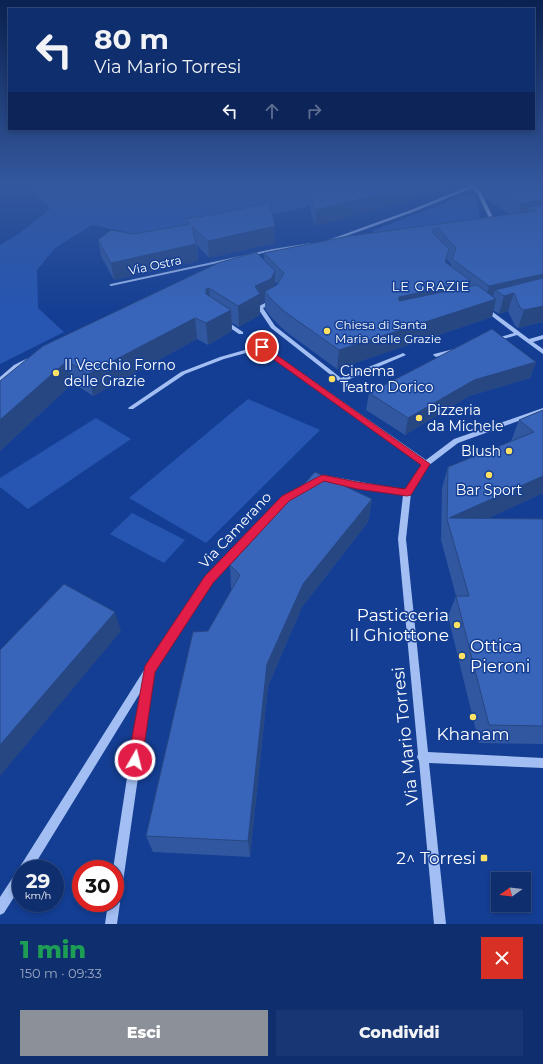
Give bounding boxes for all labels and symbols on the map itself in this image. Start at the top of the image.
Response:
street label: Via Ostra [127,252,183,278]
district label: LE GRAZIE [392,278,470,294]
place label: Chiesa di Santa Maria delle Grazie [335,317,441,346]
marker: Chiesa di Santa Maria delle Grazie [322,326,332,336]
pin [245,330,279,364]
place label: Il Vecchio Forno delle Grazie [64,356,176,390]
place label: Cinema Teatro Dorico [340,362,434,396]
marker: Il Vecchio Forno delle Grazie [51,368,61,378]
marker: Cinema Teatro Dorico [327,374,337,384]
place label: Pizzeria da Michele [427,401,503,435]
marker: Pizzeria da Michele [414,413,424,423]
place label: Blush [461,442,501,460]
marker: Blush [504,446,514,456]
marker: Bar Sport [484,470,494,480]
place label: Bar Sport [456,481,523,499]
street label: Via Camerano [195,488,275,572]
place label: Pasticceria Il Ghiottone [349,605,449,645]
marker: Pasticceria Il Ghiottone [452,620,462,630]
place label: Ottica Pieroni [470,636,530,676]
marker: Ottica Pieroni [457,651,467,661]
street label: Via Mario Torresi [388,666,422,806]
marker: Khanam [468,712,478,722]
place label: Khanam [436,724,510,744]
position arrow [114,739,156,781]
place label: 2^ Torresi [396,848,476,868]
marker: 2^ Torresi [479,853,489,863]
speed limit sign: 30 [72,860,124,912]
north arrow [491,872,531,912]

